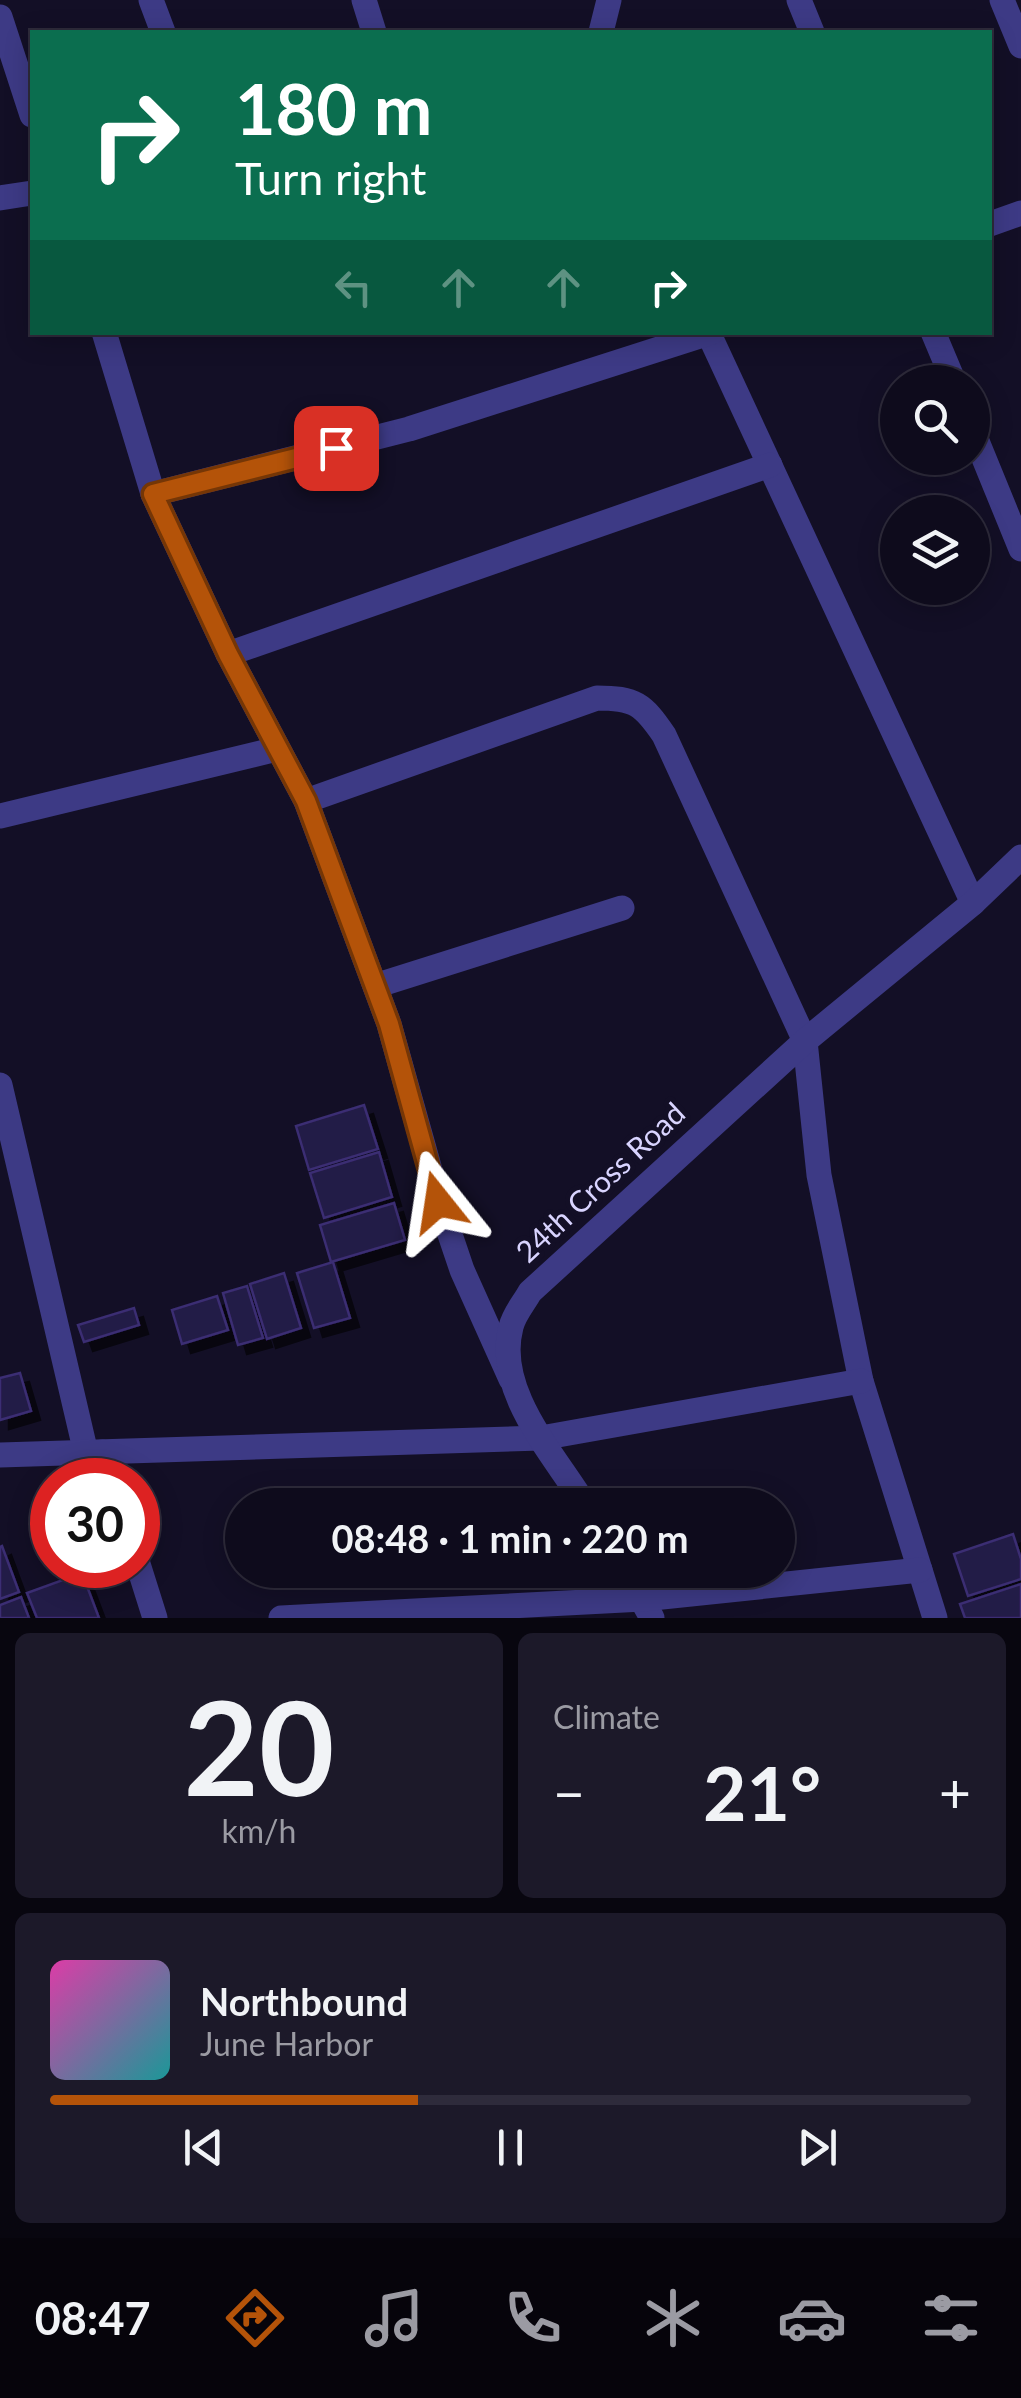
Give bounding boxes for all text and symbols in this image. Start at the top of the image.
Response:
text: 180 m [235,66,432,150]
icon: right [70,70,200,200]
text: Turn right [235,151,426,205]
icon: left [326,260,381,315]
icon: ahead [431,260,486,315]
icon: ahead [536,260,591,315]
icon: right [641,260,696,315]
map controls [880,365,990,605]
button: search [880,365,990,475]
pin [294,406,379,491]
icon: arrive [309,421,364,476]
button: layers [880,495,990,605]
street label: 24th Cross Road [508,1094,691,1269]
position arrow [386,1150,490,1254]
speed limit sign: 30 [30,1458,160,1588]
text: 08:48 · 1 min · 220 m [331,1515,689,1561]
text: 20 [184,1668,334,1824]
text: Climate [553,1697,660,1736]
text: 21° [703,1747,821,1837]
text: − [553,1759,585,1825]
text: + [939,1759,971,1825]
text: km/h [222,1811,296,1850]
text: Northbound [200,1978,408,2024]
text: June Harbor [200,2024,373,2063]
icon: previous [176,2120,231,2175]
icon: pause [483,2120,538,2175]
icon: next [790,2120,845,2175]
icon: directions [220,2283,290,2353]
icon: music [359,2283,429,2353]
icon: phone [498,2283,568,2353]
icon: climate [638,2283,708,2353]
icon: car [777,2283,847,2353]
icon: filters [916,2283,986,2353]
text: 08:47 [35,2291,151,2345]

